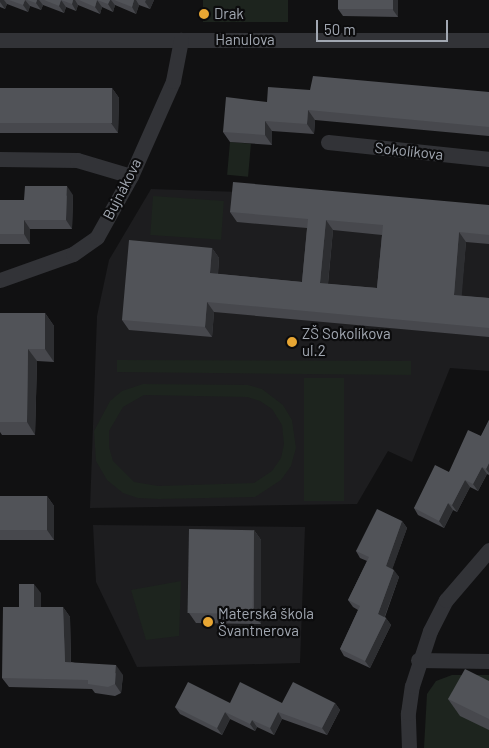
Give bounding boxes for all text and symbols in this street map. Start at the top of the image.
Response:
place label: Drak [214,5,244,23]
marker: Drak [198,8,210,20]
scale bar [319,10,452,42]
text: 50 m [324,20,356,38]
street label: Hanulova [215,31,275,49]
street label: Sokolíkova [374,138,444,164]
street label: Bujnákova [99,155,145,223]
place label: ZŠ Sokolíkova ul.2 [302,324,391,359]
marker: ZŠ Sokolíkova ul.2 [286,336,298,348]
place label: Materská škola Švantnerova [218,604,314,639]
marker: Materská škola Švantnerova [202,616,214,628]

